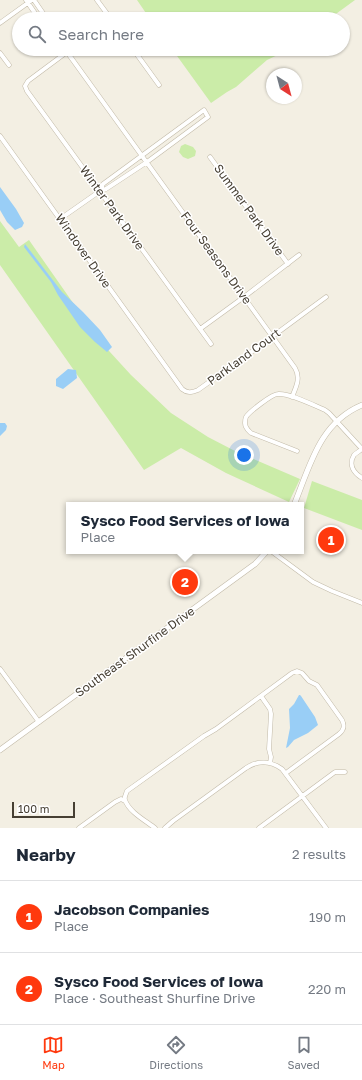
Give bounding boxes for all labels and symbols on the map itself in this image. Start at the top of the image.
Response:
north arrow [266,68,302,104]
street label: Summer Park Drive [211,161,288,258]
street label: Winter Park Drive [77,163,148,253]
street label: Four Seasons Drive [178,209,255,307]
street label: Windover Drive [52,211,115,291]
street label: Parkland Court [204,325,283,388]
your location [234,445,254,465]
pin: 1 [318,525,344,555]
pin: 2 [172,567,198,597]
street label: Southeast Shurfine Drive [72,603,197,700]
scale bar [12,800,75,819]

